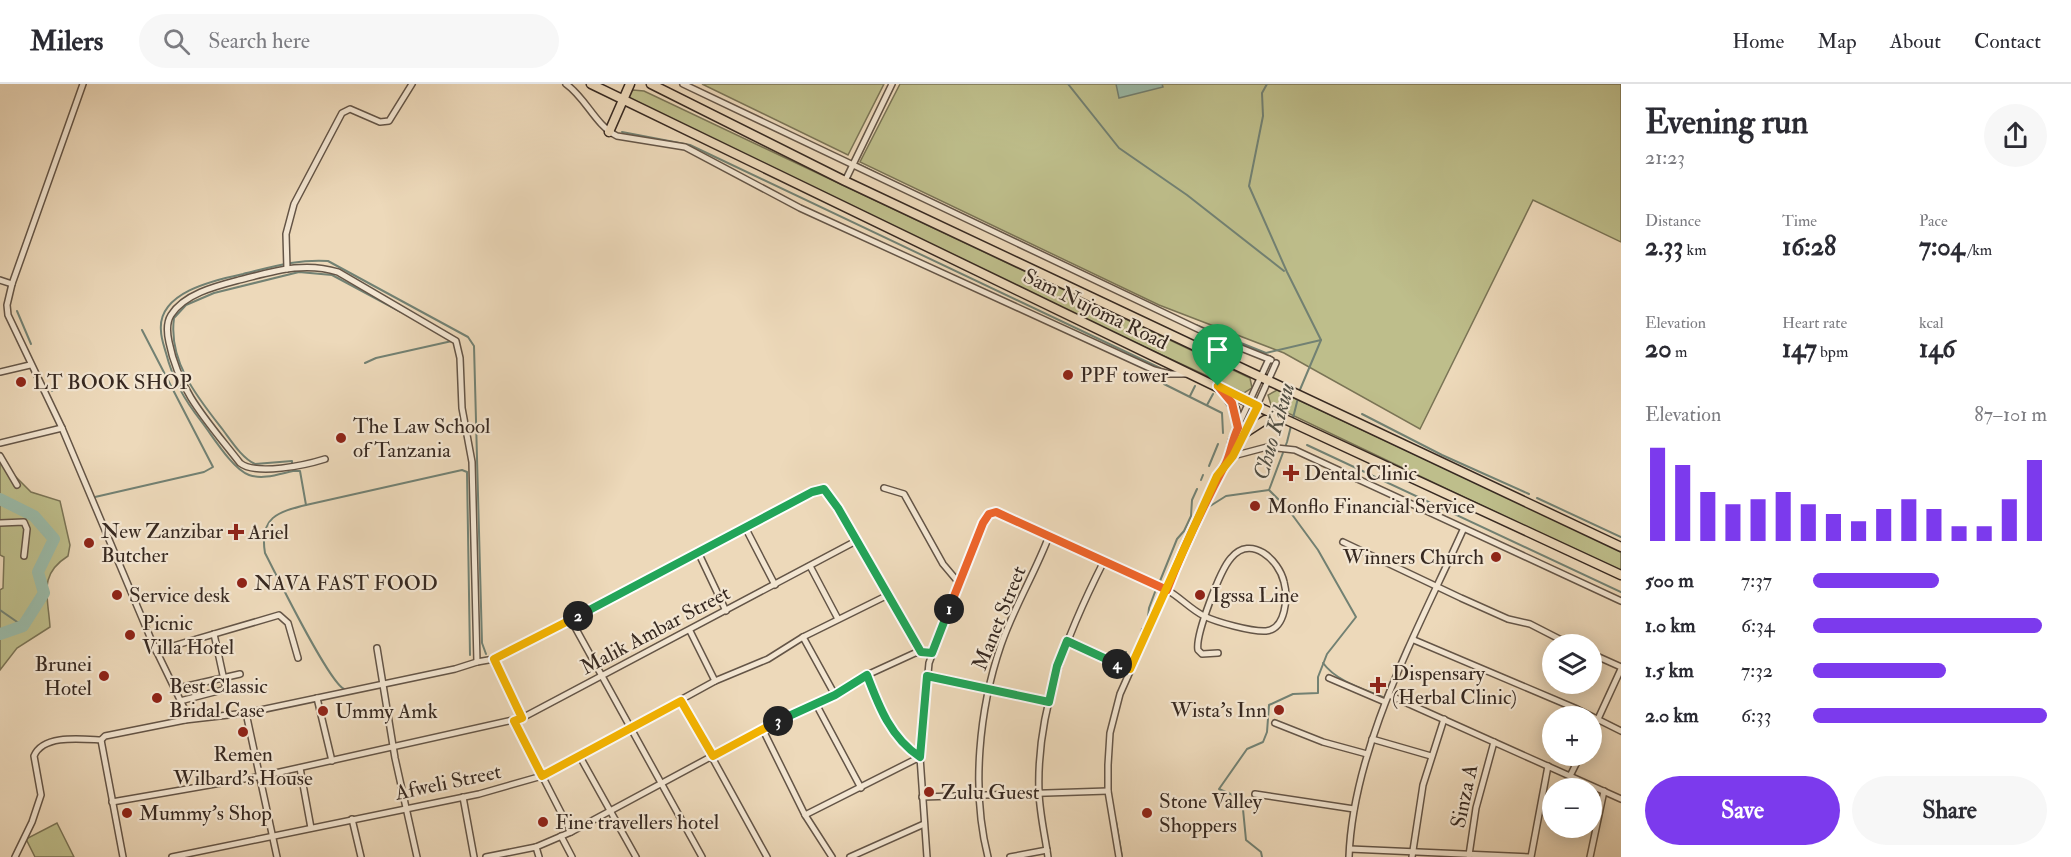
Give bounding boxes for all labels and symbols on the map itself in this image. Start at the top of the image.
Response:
street label: Sam Nujoma Road [1019,263,1173,357]
pin [1192,324,1243,386]
place label: PPF tower [1080,362,1168,389]
marker: PPF tower [1061,368,1075,382]
place label: LT BOOK SHOP [33,369,192,396]
marker: LT BOOK SHOP [14,375,28,389]
water label: Chuo Kikuu [1247,380,1301,483]
place label: The Law School of Tanzania [353,413,491,464]
marker: The Law School of Tanzania [334,431,348,445]
place label: Dental Clinic [1304,460,1417,487]
marker: Dental Clinic [1282,464,1300,482]
place label: Monflo Financial Service [1267,493,1475,520]
marker: Monflo Financial Service [1248,499,1262,513]
place label: New Zanzibar Butcher [101,518,223,569]
place label: Ariel [247,519,289,546]
marker: Ariel [229,525,243,539]
marker: New Zanzibar Butcher [82,536,96,550]
place label: Winners Church [1342,544,1484,571]
marker: Winners Church [1489,550,1503,564]
street label: Manet Street [966,562,1033,674]
place label: NAVA FAST FOOD [254,570,438,597]
marker: NAVA FAST FOOD [235,576,249,590]
street label: Malik Ambar Street [576,580,735,681]
place label: Service desk [129,582,230,609]
place label: Igssa Line [1212,582,1299,609]
marker: Service desk [110,588,124,602]
marker: Igssa Line [1193,588,1207,602]
pin: 1 [934,594,964,624]
pin: 2 [563,601,593,631]
place label: Picnic Villa Hotel [142,610,235,661]
marker: Picnic Villa Hotel [123,628,137,642]
pin: 4 [1102,649,1132,679]
place label: Brunei Hotel [34,651,93,702]
place label: Dispensary (Herbal Clinic) [1392,660,1517,711]
marker: Brunei Hotel [97,669,111,683]
place label: Best Classic Bridal Case [169,673,268,724]
marker: Dispensary (Herbal Clinic) [1369,676,1387,694]
marker: Best Classic Bridal Case [150,691,164,705]
place label: Wista's Inn [1170,697,1267,724]
place label: Ummy Amk [335,698,438,725]
marker: Wista's Inn [1272,703,1286,717]
marker: Ummy Amk [316,704,330,718]
pin: 3 [763,706,793,736]
marker: Remen Wilbard's House [236,725,250,739]
place label: Remen Wilbard's House [172,741,313,792]
street label: Afweli Street [392,758,504,807]
street label: Sinza A [1445,762,1484,830]
place label: Zulu Guest [941,779,1040,806]
marker: Zulu Guest [922,785,936,799]
place label: Stone Valley Shoppers [1159,788,1263,839]
place label: Mummy's Shop [139,800,272,827]
marker: Mummy's Shop [120,806,134,820]
marker: Stone Valley Shoppers [1140,806,1154,820]
place label: Fine travellers hotel [555,809,720,836]
marker: Fine travellers hotel [536,815,550,829]

